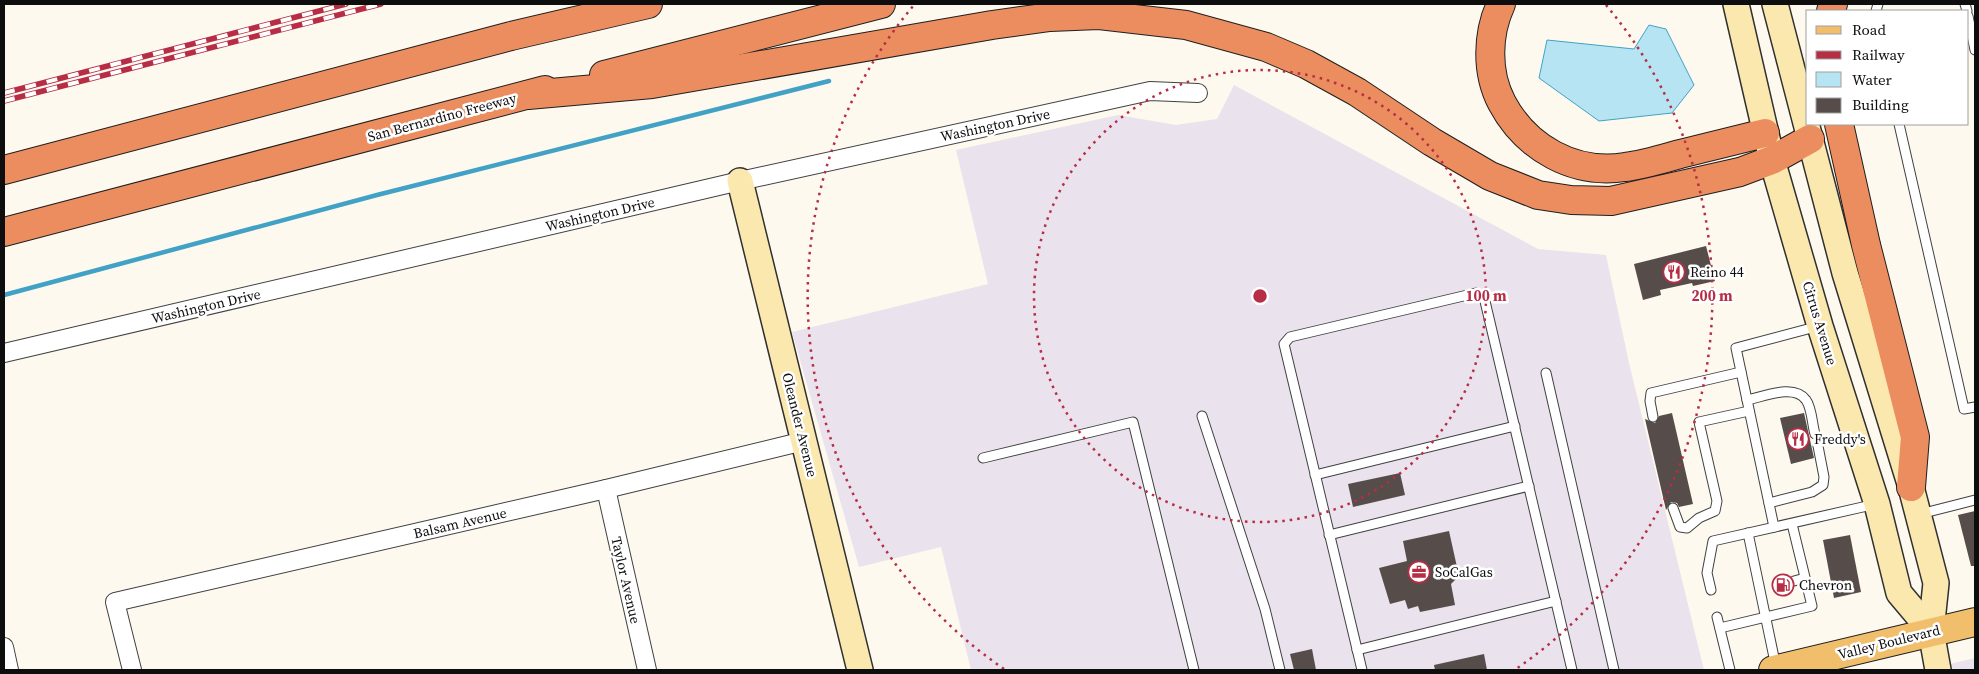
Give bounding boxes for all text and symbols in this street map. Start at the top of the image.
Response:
legend [1806,10,1969,125]
text: Road [1852,19,1886,40]
text: Railway [1852,44,1905,65]
text: Water [1852,69,1893,90]
street label: San Bernardino Freeway [365,87,519,146]
text: Building [1852,94,1909,115]
street label: Washington Drive [938,104,1052,146]
street label: Washington Drive [543,192,657,236]
restaurant icon: Reino 44 [1662,260,1686,284]
place label: Reino 44 [1690,262,1744,282]
street label: Citrus Avenue [1798,278,1842,368]
street label: Washington Drive [149,284,263,328]
text: 100 m [1465,285,1507,306]
text: 200 m [1691,285,1733,306]
centre of rings [1251,287,1269,305]
street label: Oleander Avenue [777,371,823,479]
restaurant icon: Freddy's [1786,427,1810,451]
place label: Freddy's [1814,429,1866,449]
street label: Balsam Avenue [411,503,509,543]
street label: Taylor Avenue [606,535,646,625]
office icon: SoCalGas [1407,560,1431,584]
place label: SoCalGas [1435,562,1493,582]
fuel station icon: Chevron [1771,573,1795,597]
place label: Chevron [1799,575,1853,595]
street label: Valley Boulevard [1836,620,1942,664]

